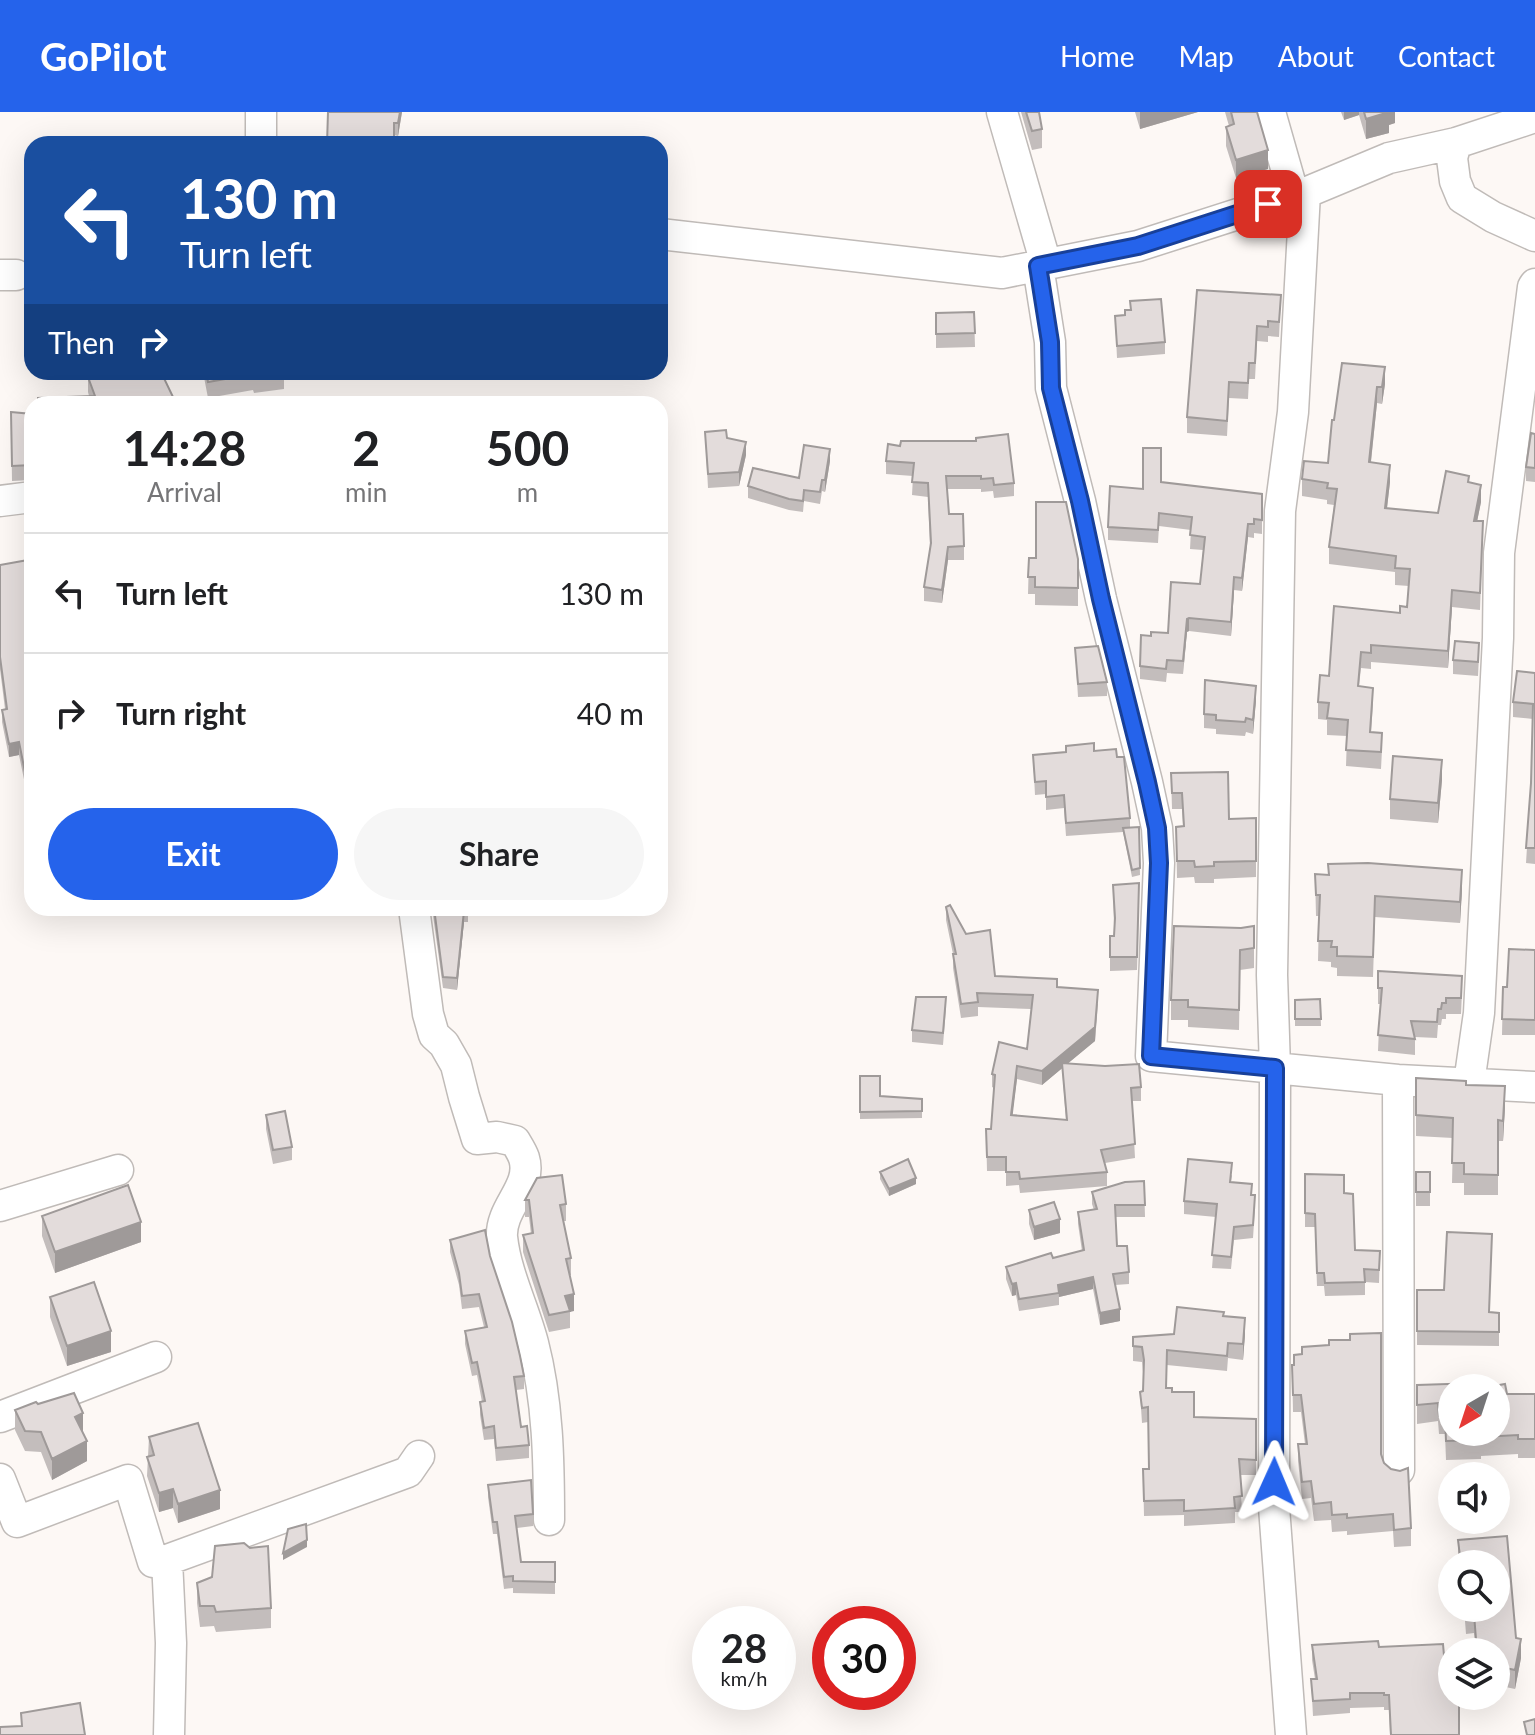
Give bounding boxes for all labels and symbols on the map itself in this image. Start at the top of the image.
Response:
pin [1234,170,1302,238]
north arrow [1438,1374,1510,1446]
position arrow [1232,1440,1316,1524]
speed limit sign: 30 [812,1606,916,1710]

